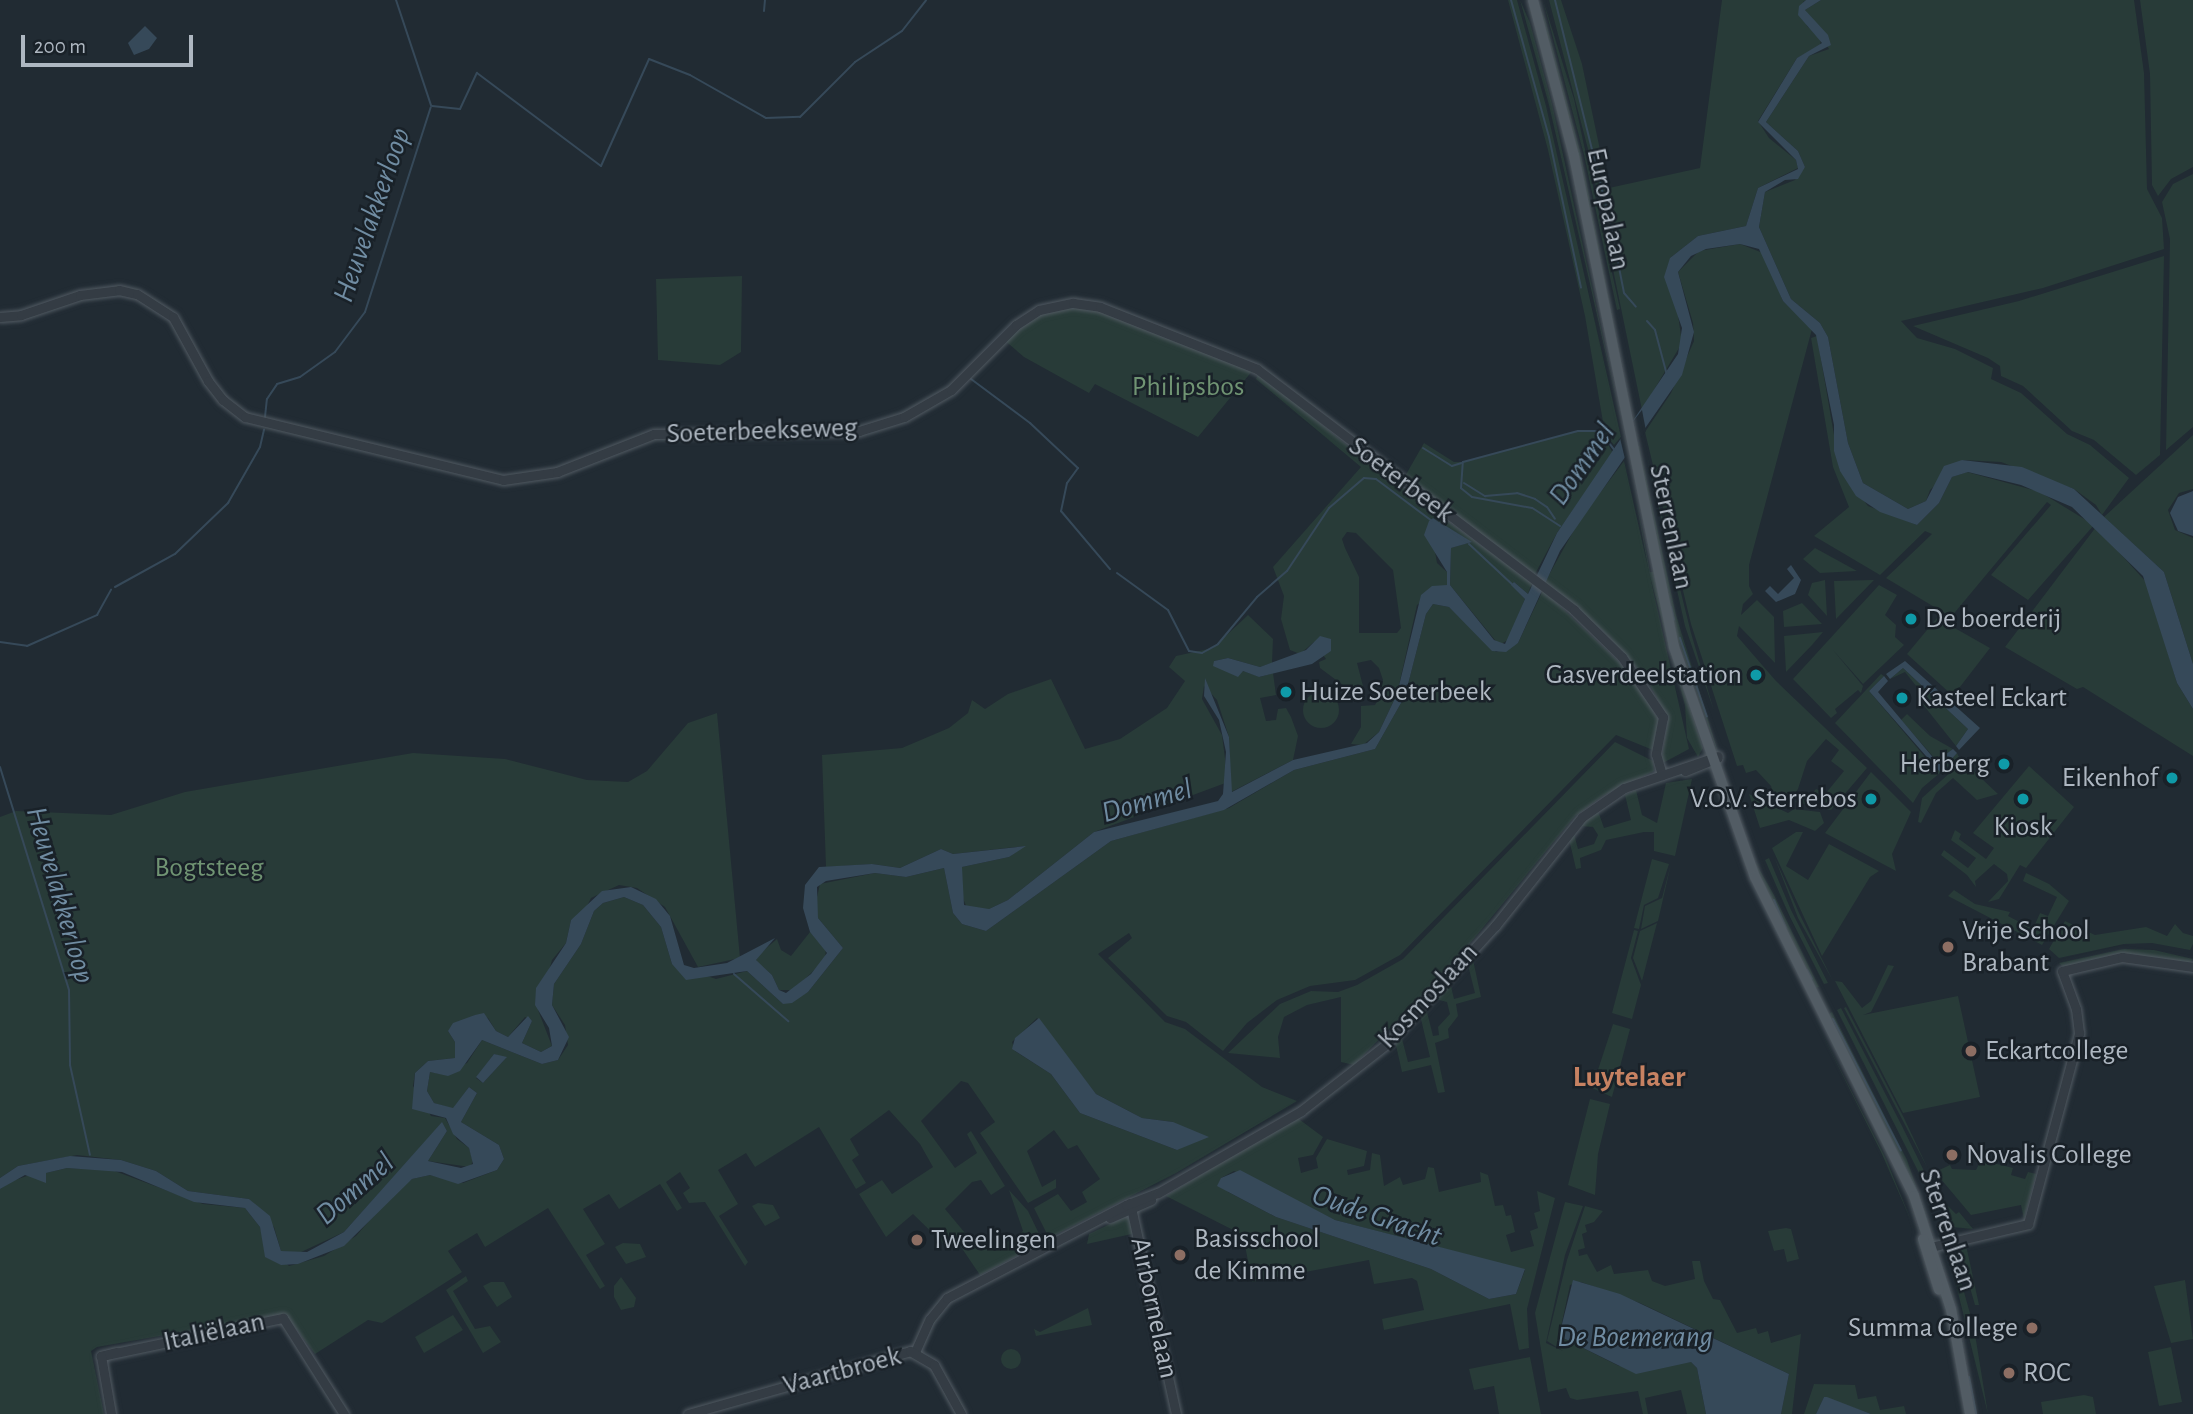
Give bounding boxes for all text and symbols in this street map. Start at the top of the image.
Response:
scale bar [24,21,196,65]
text: 200 m [34,36,86,57]
water label: Heuvelakkerloop [325,123,419,307]
street label: Europalaan [1579,145,1637,273]
park label: Philipsbos [1132,370,1244,404]
street label: Soeterbeekseweg [666,411,858,451]
water label: Dommel [1541,416,1623,512]
street label: Soeterbeek [1342,430,1460,530]
street label: Sterrenlaan [1641,461,1701,593]
place label: De boerderij [1925,602,2061,636]
marker: De boerderij [1903,611,1919,627]
place label: Gasverdeelstation [1546,658,1742,692]
marker: Gasverdeelstation [1748,667,1764,683]
place label: Huize Soeterbeek [1300,675,1491,709]
place label: Kasteel Eckart [1916,681,2067,715]
marker: Huize Soeterbeek [1278,684,1294,700]
marker: Kasteel Eckart [1894,690,1910,706]
place label: Herberg [1899,747,1990,781]
marker: Herberg [1996,756,2012,772]
place label: Eikenhof [2062,761,2158,795]
marker: Eikenhof [2164,770,2180,786]
water label: Dommel [1097,771,1197,831]
place label: V.O.V. Sterrebos [1690,782,1857,816]
marker: V.O.V. Sterrebos [1863,791,1879,807]
marker: Kiosk [2015,791,2031,807]
water label: Heuvelakkerloop [18,803,102,987]
place label: Kiosk [1994,810,2052,844]
park label: Bogtsteeg [154,851,264,885]
place label: Vrije School Brabant [1962,914,2090,980]
street label: Kosmoslaan [1371,936,1485,1056]
marker: Vrije School Brabant [1940,939,1956,955]
place label: Eckartcollege [1985,1034,2129,1068]
marker: Eckartcollege [1963,1043,1979,1059]
district label: Luytelaer [1573,1059,1685,1095]
place label: Novalis College [1966,1138,2132,1172]
water label: Dommel [308,1145,402,1233]
marker: Novalis College [1944,1147,1960,1163]
street label: Sterrenlaan [1911,1164,1985,1296]
water label: Oude Gracht [1307,1177,1447,1255]
place label: Basisschool de Kimme [1194,1222,1320,1288]
place label: Tweelingen [931,1223,1056,1257]
marker: Tweelingen [909,1232,925,1248]
street label: Airbornelaan [1123,1234,1185,1382]
marker: Basisschool de Kimme [1172,1247,1188,1263]
street label: Italiëlaan [160,1305,268,1359]
place label: Summa College [1848,1311,2018,1345]
water label: De Boemerang [1557,1319,1713,1355]
marker: Summa College [2024,1320,2040,1336]
street label: Vaartbroek [780,1339,904,1403]
place label: ROC [2023,1356,2071,1390]
marker: ROC [2001,1365,2017,1381]

